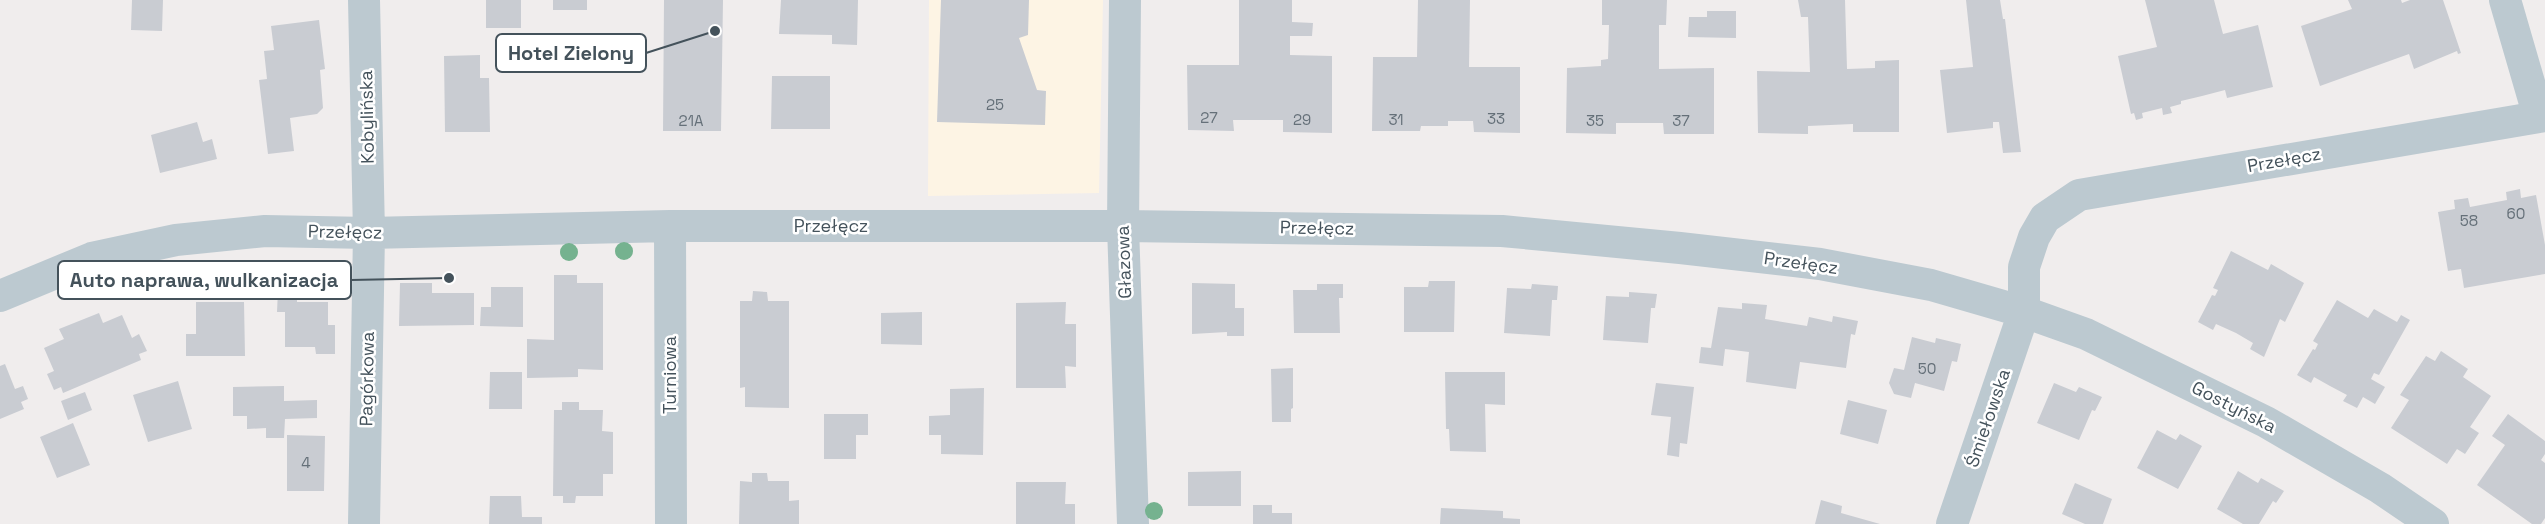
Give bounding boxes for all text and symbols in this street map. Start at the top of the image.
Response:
callout: Hotel Zielony [496,34,646,72]
text: Hotel Zielony [508,40,634,66]
street label: Kobylińska [354,70,379,164]
house number: 25 [986,95,1004,114]
house number: 27 [1200,108,1218,127]
house number: 33 [1487,109,1505,128]
house number: 29 [1293,110,1311,129]
house number: 31 [1388,110,1404,129]
house number: 21A [679,111,704,130]
house number: 35 [1586,111,1604,130]
house number: 37 [1672,111,1690,130]
street label: Przełęcz [2245,142,2323,177]
house number: 60 [2507,204,2525,223]
house number: 58 [2460,211,2478,230]
street label: Przełęcz [794,214,868,237]
street label: Przełęcz [1280,215,1354,240]
street label: Przełęcz [308,219,382,244]
street label: Głazowa [1111,225,1136,299]
street label: Przełęcz [1763,246,1840,279]
callout: Auto naprawa, wulkanizacja [58,261,351,299]
text: Auto naprawa, wulkanizacja [70,267,339,293]
street label: Pagórkowa [354,331,379,427]
street label: Turniowa [658,336,681,414]
house number: 50 [1918,359,1936,378]
street label: Śmiełowska [1960,365,2015,470]
street label: Gostyńska [2188,375,2280,438]
house number: 4 [301,453,311,472]

